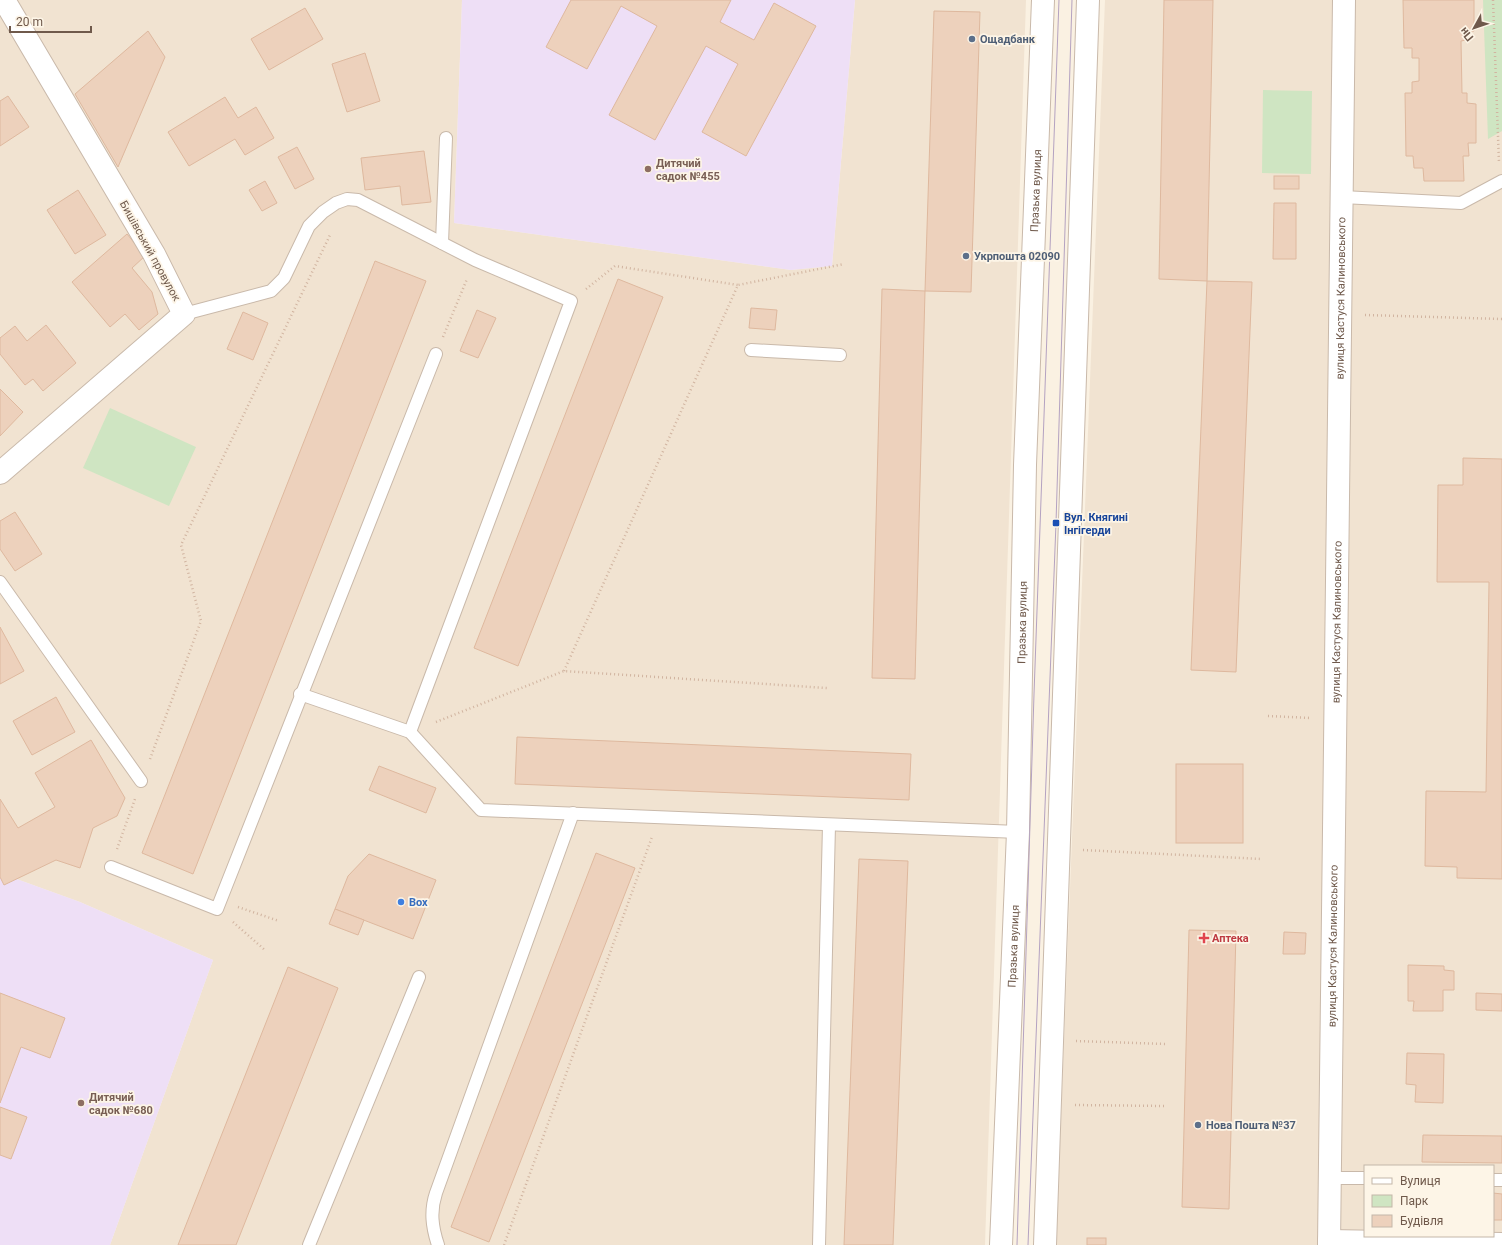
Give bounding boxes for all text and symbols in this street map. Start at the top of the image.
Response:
scale bar [10,8,91,34]
north arrow [1454,8,1494,48]
text: 20 m [16,15,43,29]
text: Пн [1457,25,1476,44]
place label: Ощадбанк [980,33,1036,46]
marker: Ощадбанк [967,34,977,44]
street label: Празька вулиця [1028,149,1044,232]
place label: Дитячий садок №455 [656,157,720,183]
marker: Дитячий садок №455 [643,164,653,174]
street label: Бишівський провулок [117,199,183,304]
street label: вулиця Кастуся Калиновського [1333,217,1348,379]
place label: Укрпошта 02090 [974,250,1060,263]
marker: Укрпошта 02090 [961,251,971,261]
place label: Вул. Княгині Інгігерди [1064,511,1128,537]
marker: Вул. Княгині Інгігерди [1051,518,1061,528]
street label: вулиця Кастуся Калиновського [1329,541,1344,703]
street label: Празька вулиця [1015,581,1029,664]
street label: вулиця Кастуся Калиновського [1325,865,1340,1027]
place label: Box [409,896,428,909]
marker: Box [396,897,406,907]
street label: Празька вулиця [1005,905,1021,988]
place label: Аптека [1212,932,1249,945]
marker: Аптека [1199,933,1209,943]
place label: Дитячий садок №680 [89,1091,153,1117]
marker: Дитячий садок №680 [76,1098,86,1108]
place label: Нова Пошта №37 [1206,1119,1296,1132]
marker: Нова Пошта №37 [1193,1120,1203,1130]
legend [1364,1165,1494,1237]
text: Вулиця [1400,1174,1441,1188]
text: Парк [1400,1194,1429,1208]
text: Будівля [1400,1214,1443,1228]

